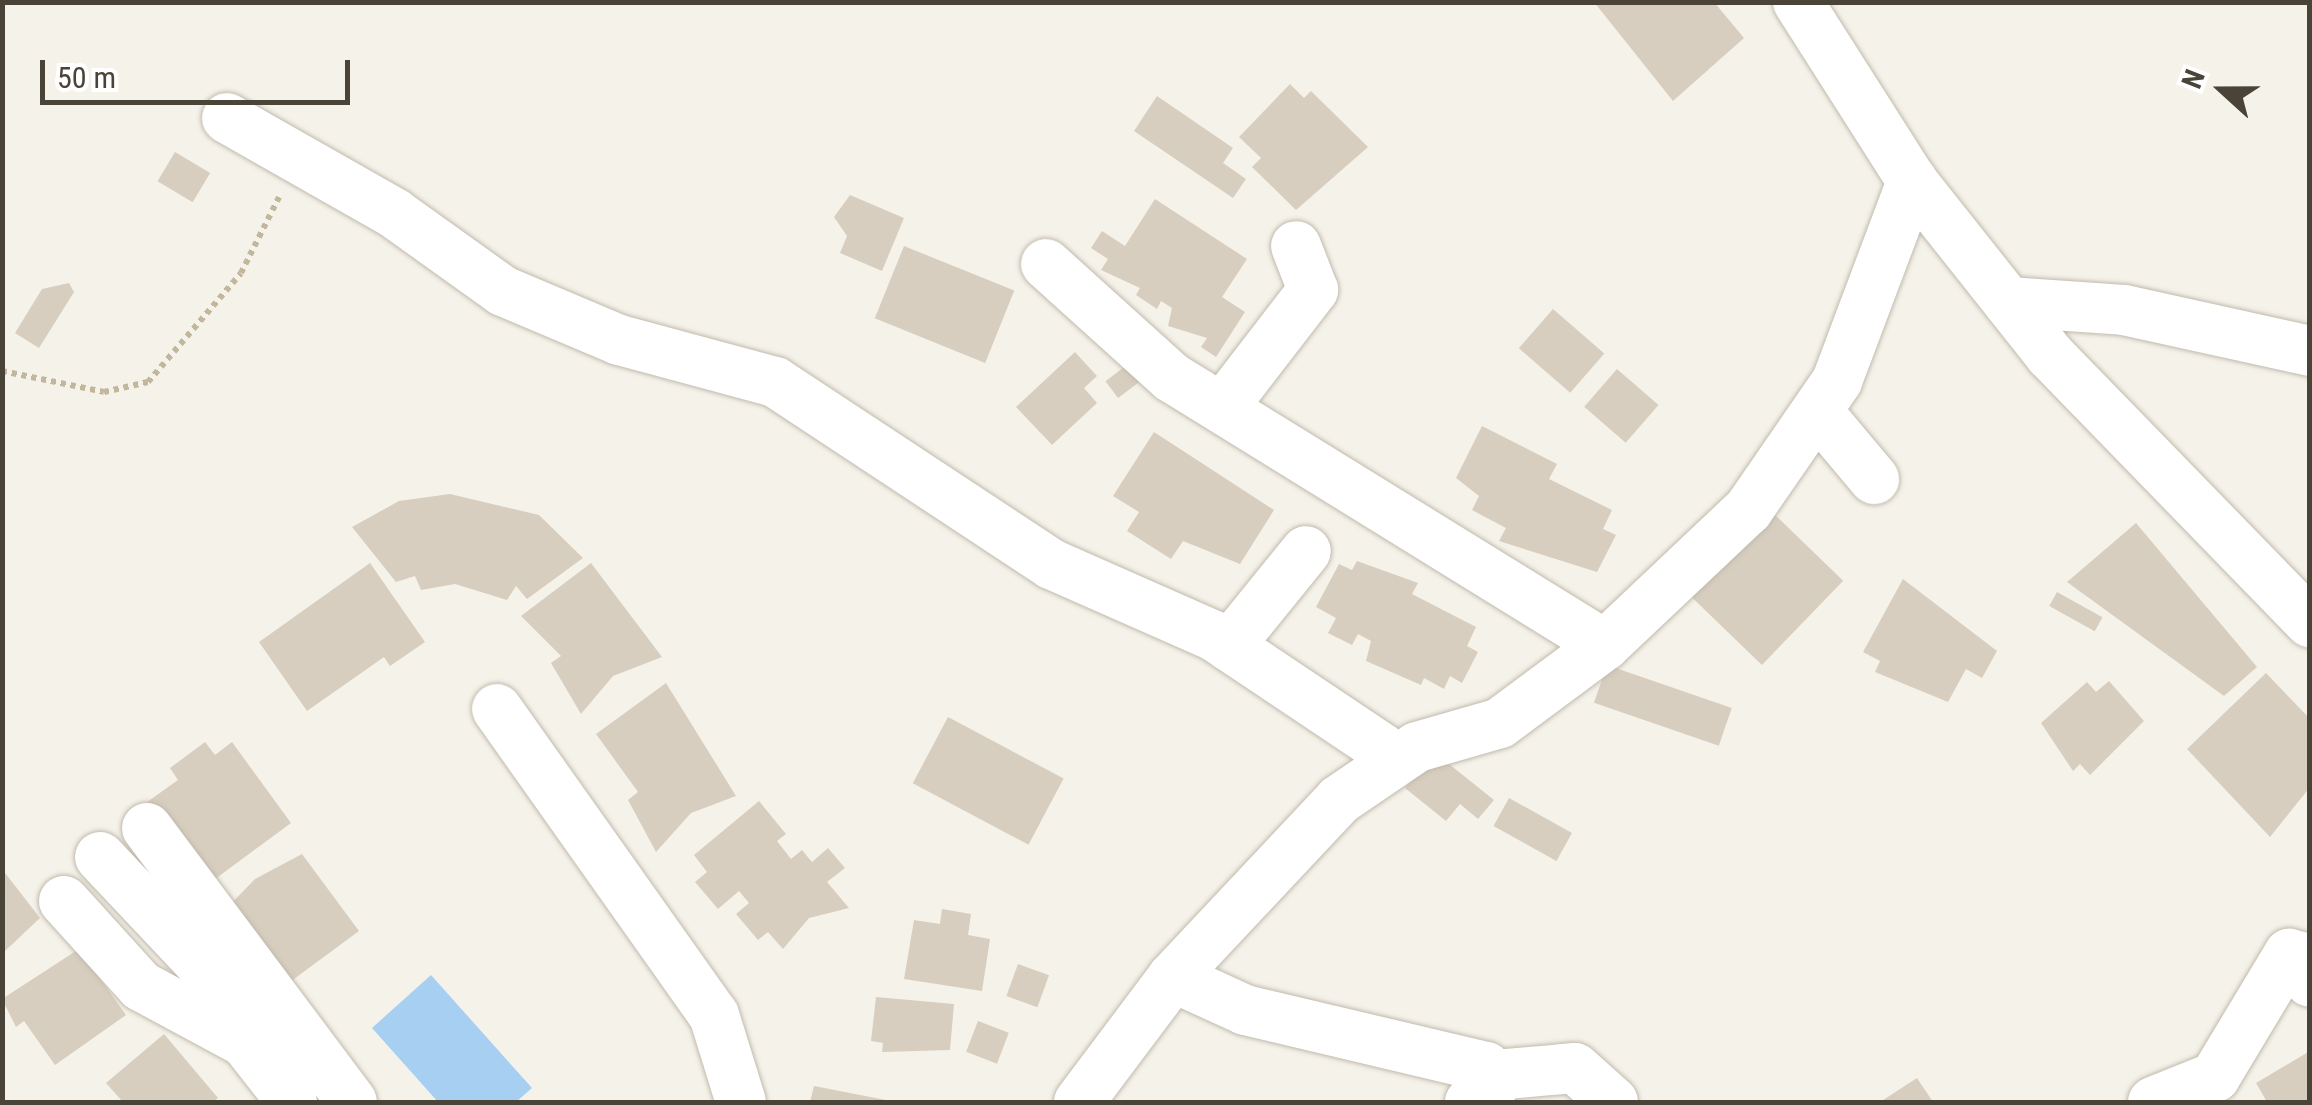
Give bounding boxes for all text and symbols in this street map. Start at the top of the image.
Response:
scale bar [45,40,355,102]
north arrow [2172,40,2272,140]
text: 50 m [57,60,116,95]
text: N [2175,65,2212,93]

